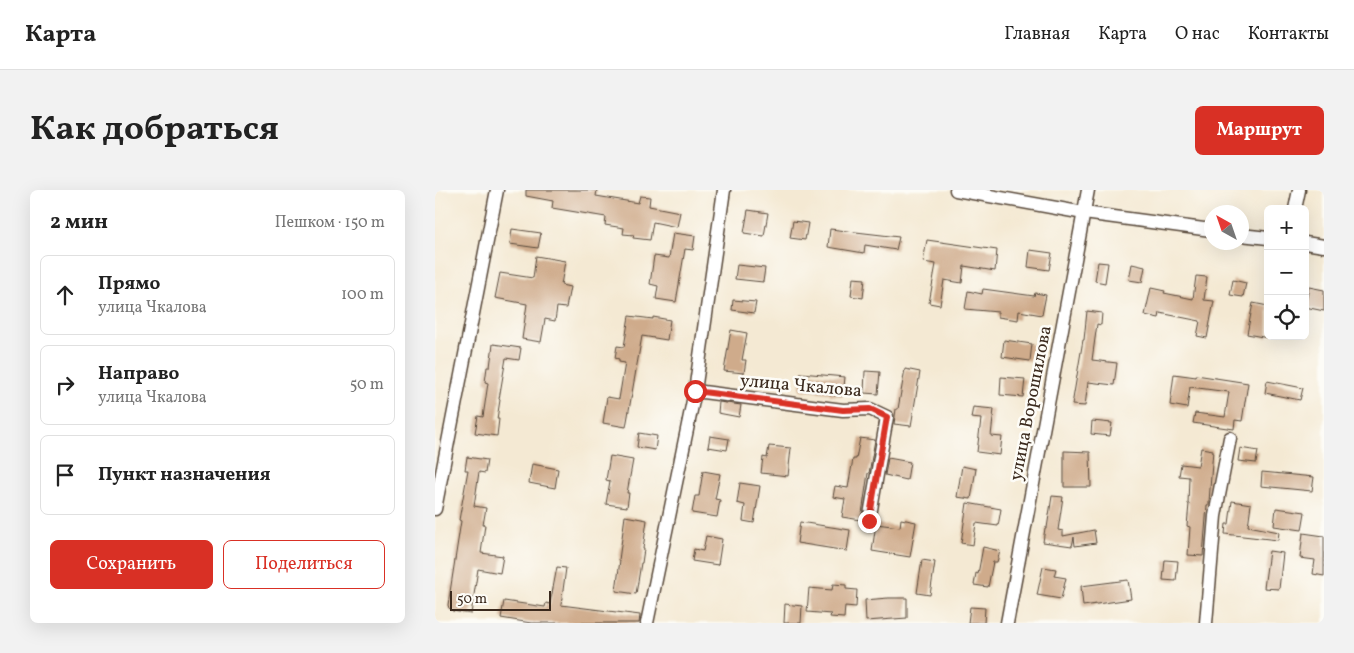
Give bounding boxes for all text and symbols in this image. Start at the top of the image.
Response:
text: Карта [25,18,96,52]
text: Главная [1004,22,1070,47]
text: Карта [1098,22,1147,47]
text: О нас [1175,22,1220,47]
text: Контакты [1248,22,1329,47]
text: Как добраться [30,106,279,154]
button: Маршрут [1195,106,1324,155]
north arrow [1204,205,1249,250]
map controls [1264,205,1309,340]
button: + [1264,205,1309,250]
text: 2 мин [50,208,108,237]
text: Пешком · 150 m [275,212,385,234]
button: − [1264,250,1309,295]
text: Прямо [98,271,160,297]
icon: ahead [51,281,79,309]
text: 100 m [341,284,384,306]
button: locate [1264,295,1309,340]
text: улица Чкалова [98,297,207,319]
street label: улица Ворошилова [1004,323,1059,483]
text: Направо [98,361,180,387]
street label: улица Чкалова [739,369,863,404]
icon: right [51,371,79,399]
text: 50 m [350,374,384,396]
route start [684,380,707,403]
text: улица Чкалова [98,387,207,409]
icon: arrive [51,461,79,489]
text: Пункт назначения [98,462,271,488]
route end [858,510,881,533]
button: Сохранить [50,540,213,589]
button: Поделиться [223,540,385,589]
scale bar [450,588,551,611]
text: 50 m [457,590,487,609]

